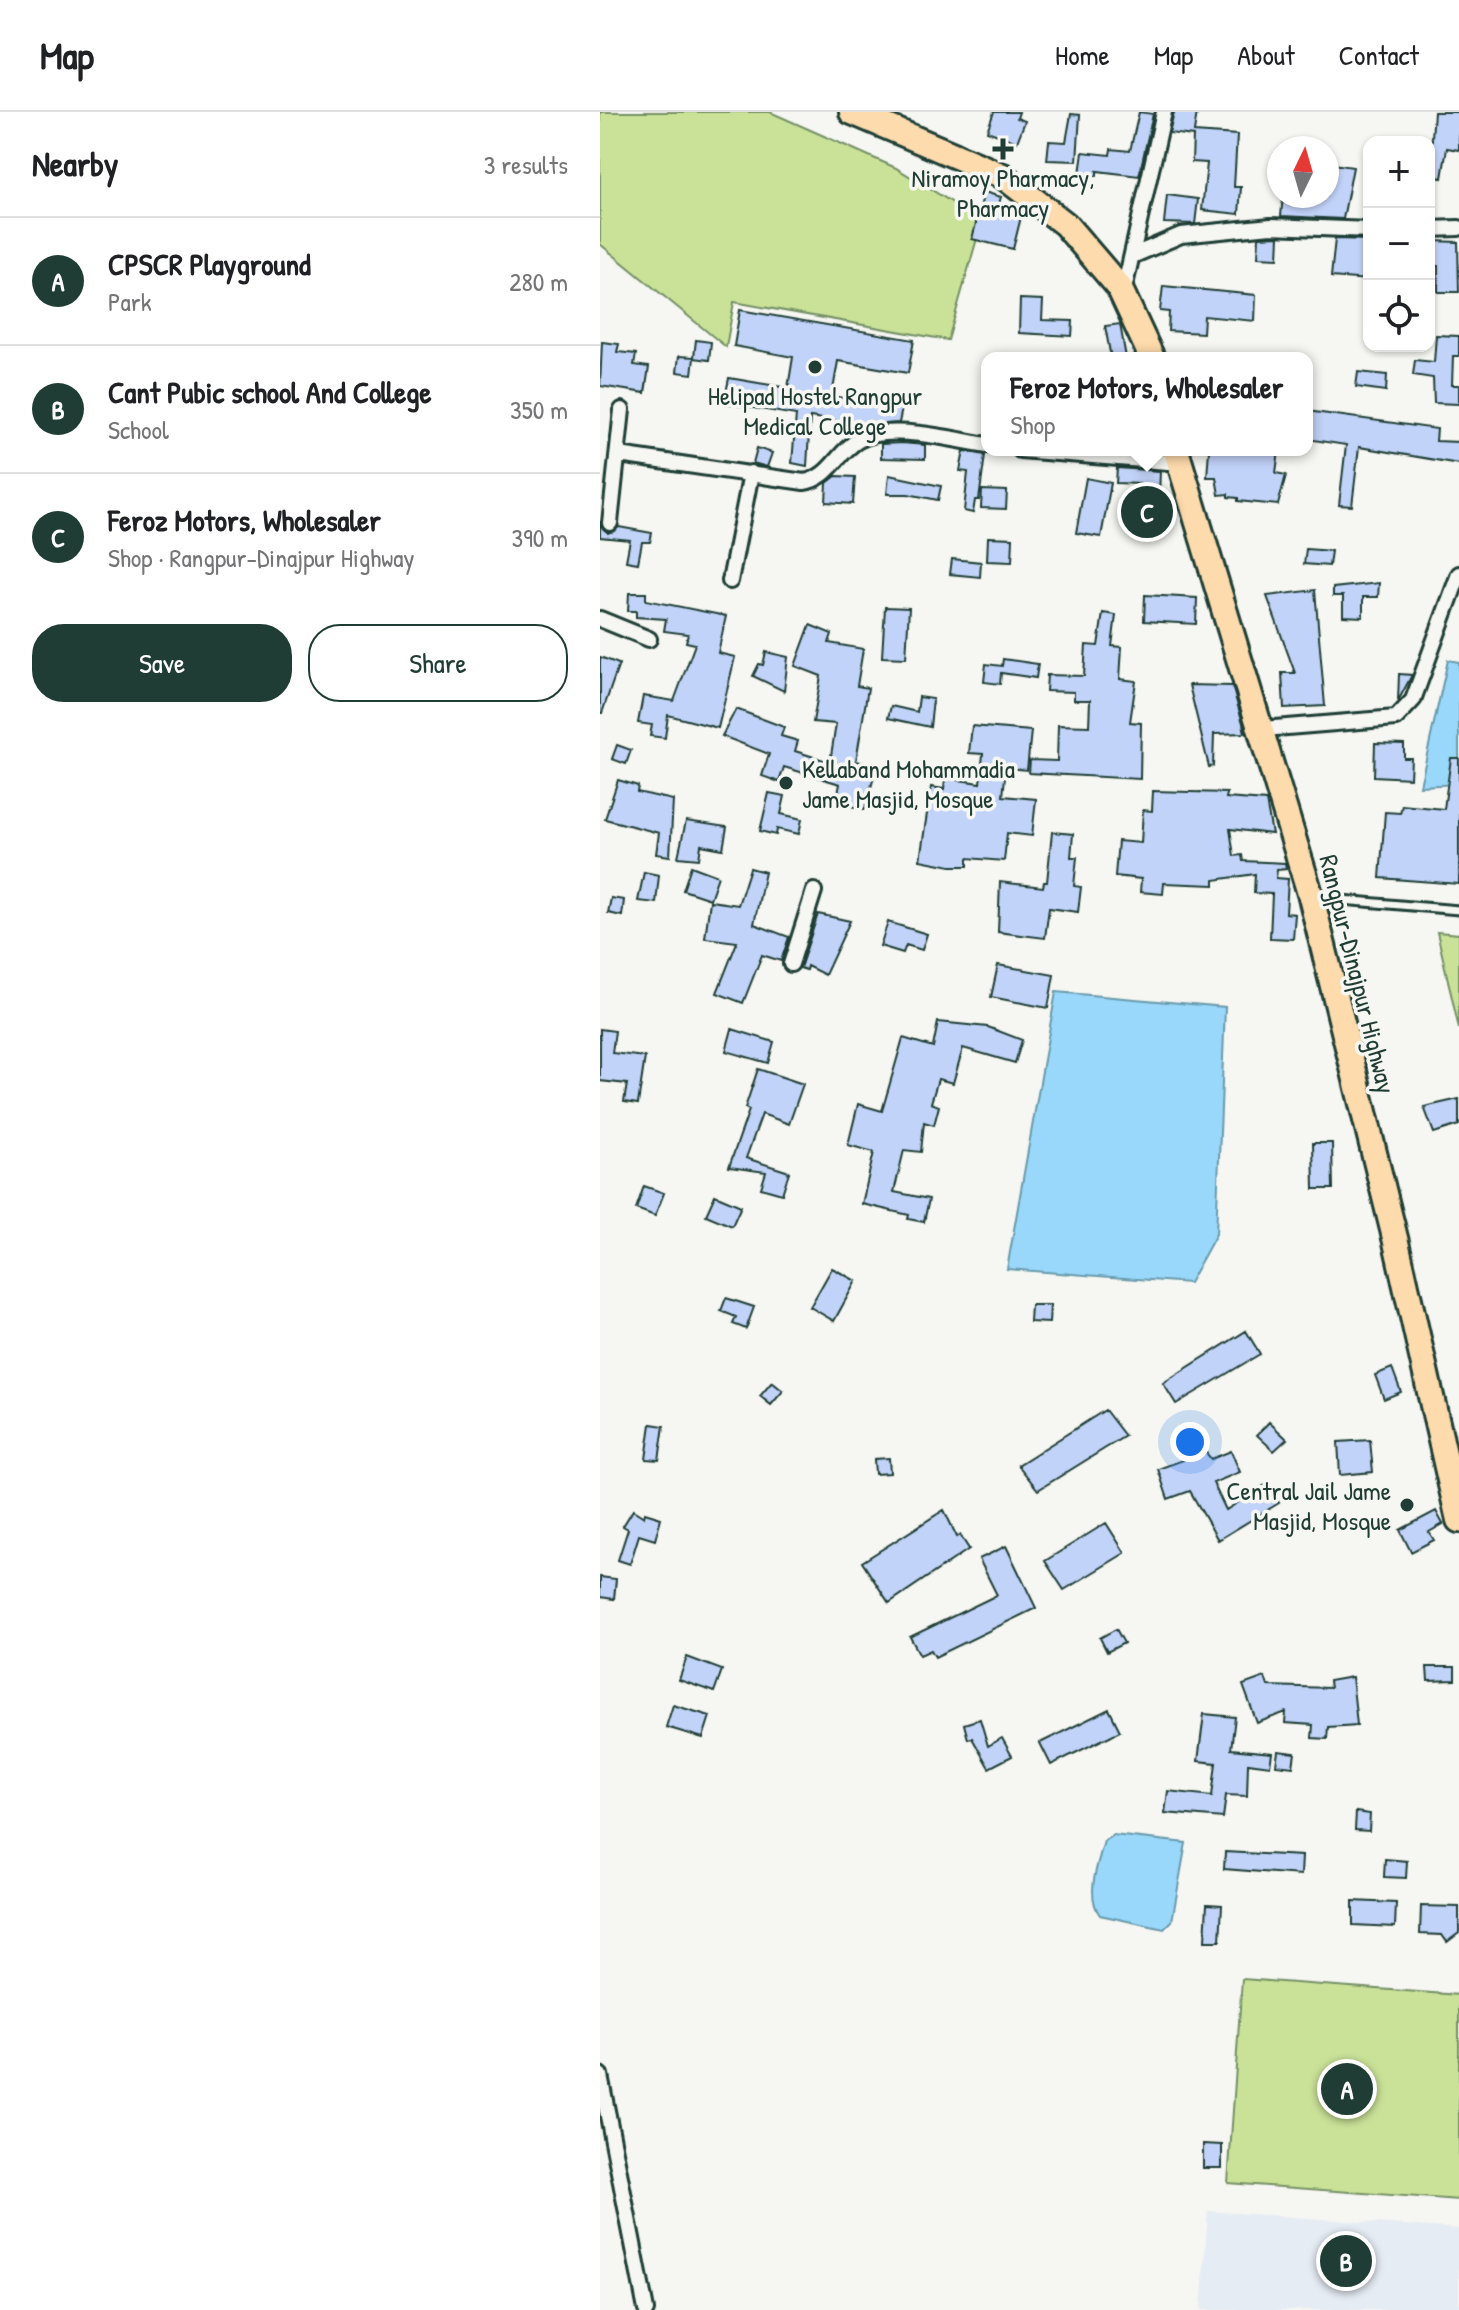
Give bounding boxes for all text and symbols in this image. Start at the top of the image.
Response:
text: Map [40,29,94,81]
text: Home [1055,36,1110,74]
text: Map [1154,36,1193,74]
text: About [1237,36,1295,74]
text: Contact [1339,36,1419,74]
north arrow [1267,136,1339,208]
map controls [1363,136,1435,352]
button: + [1363,136,1435,208]
marker: Niramoy Pharmacy, Pharmacy [994,140,1012,158]
text: Nearby [32,141,118,187]
text: 3 results [484,147,568,182]
place label: Niramoy Pharmacy, Pharmacy [912,160,1094,225]
button: − [1363,208,1435,280]
text: CPSCR Playground [108,244,311,284]
text: A [52,264,64,299]
text: 280 m [509,264,568,299]
button: locate [1363,280,1435,352]
text: Park [108,284,152,319]
popup [981,352,1313,456]
marker: Helipad Hostel Rangpur Medical College [806,358,824,376]
text: Feroz Motors, Wholesaler [1011,367,1283,407]
text: Cant Pubic school And College [108,372,431,412]
place label: Helipad Hostel Rangpur Medical College [708,378,922,443]
text: B [51,392,65,427]
text: 350 m [510,392,568,427]
text: Shop [1011,407,1055,442]
text: School [108,412,169,447]
pin: C [1121,482,1173,542]
text: Feroz Motors, Wholesaler [108,500,381,540]
text: C [51,520,65,555]
text: 390 m [512,520,568,555]
text: Shop · Rangpur-Dinajpur Highway [108,540,414,575]
button: Save [32,624,292,702]
button: Share [308,624,568,702]
place label: Kellaband Mohammadia Jame Masjid, Mosque [802,751,1015,816]
marker: Kellaband Mohammadia Jame Masjid, Mosque [777,774,795,792]
street label: Rangpur-Dinajpur Highway [1311,851,1405,1097]
your location [1170,1422,1210,1462]
place label: Central Jail Jame Masjid, Mosque [1226,1473,1391,1538]
marker: Central Jail Jame Masjid, Mosque [1398,1496,1416,1514]
pin: A [1321,2059,1373,2119]
pin: B [1320,2231,1372,2291]

